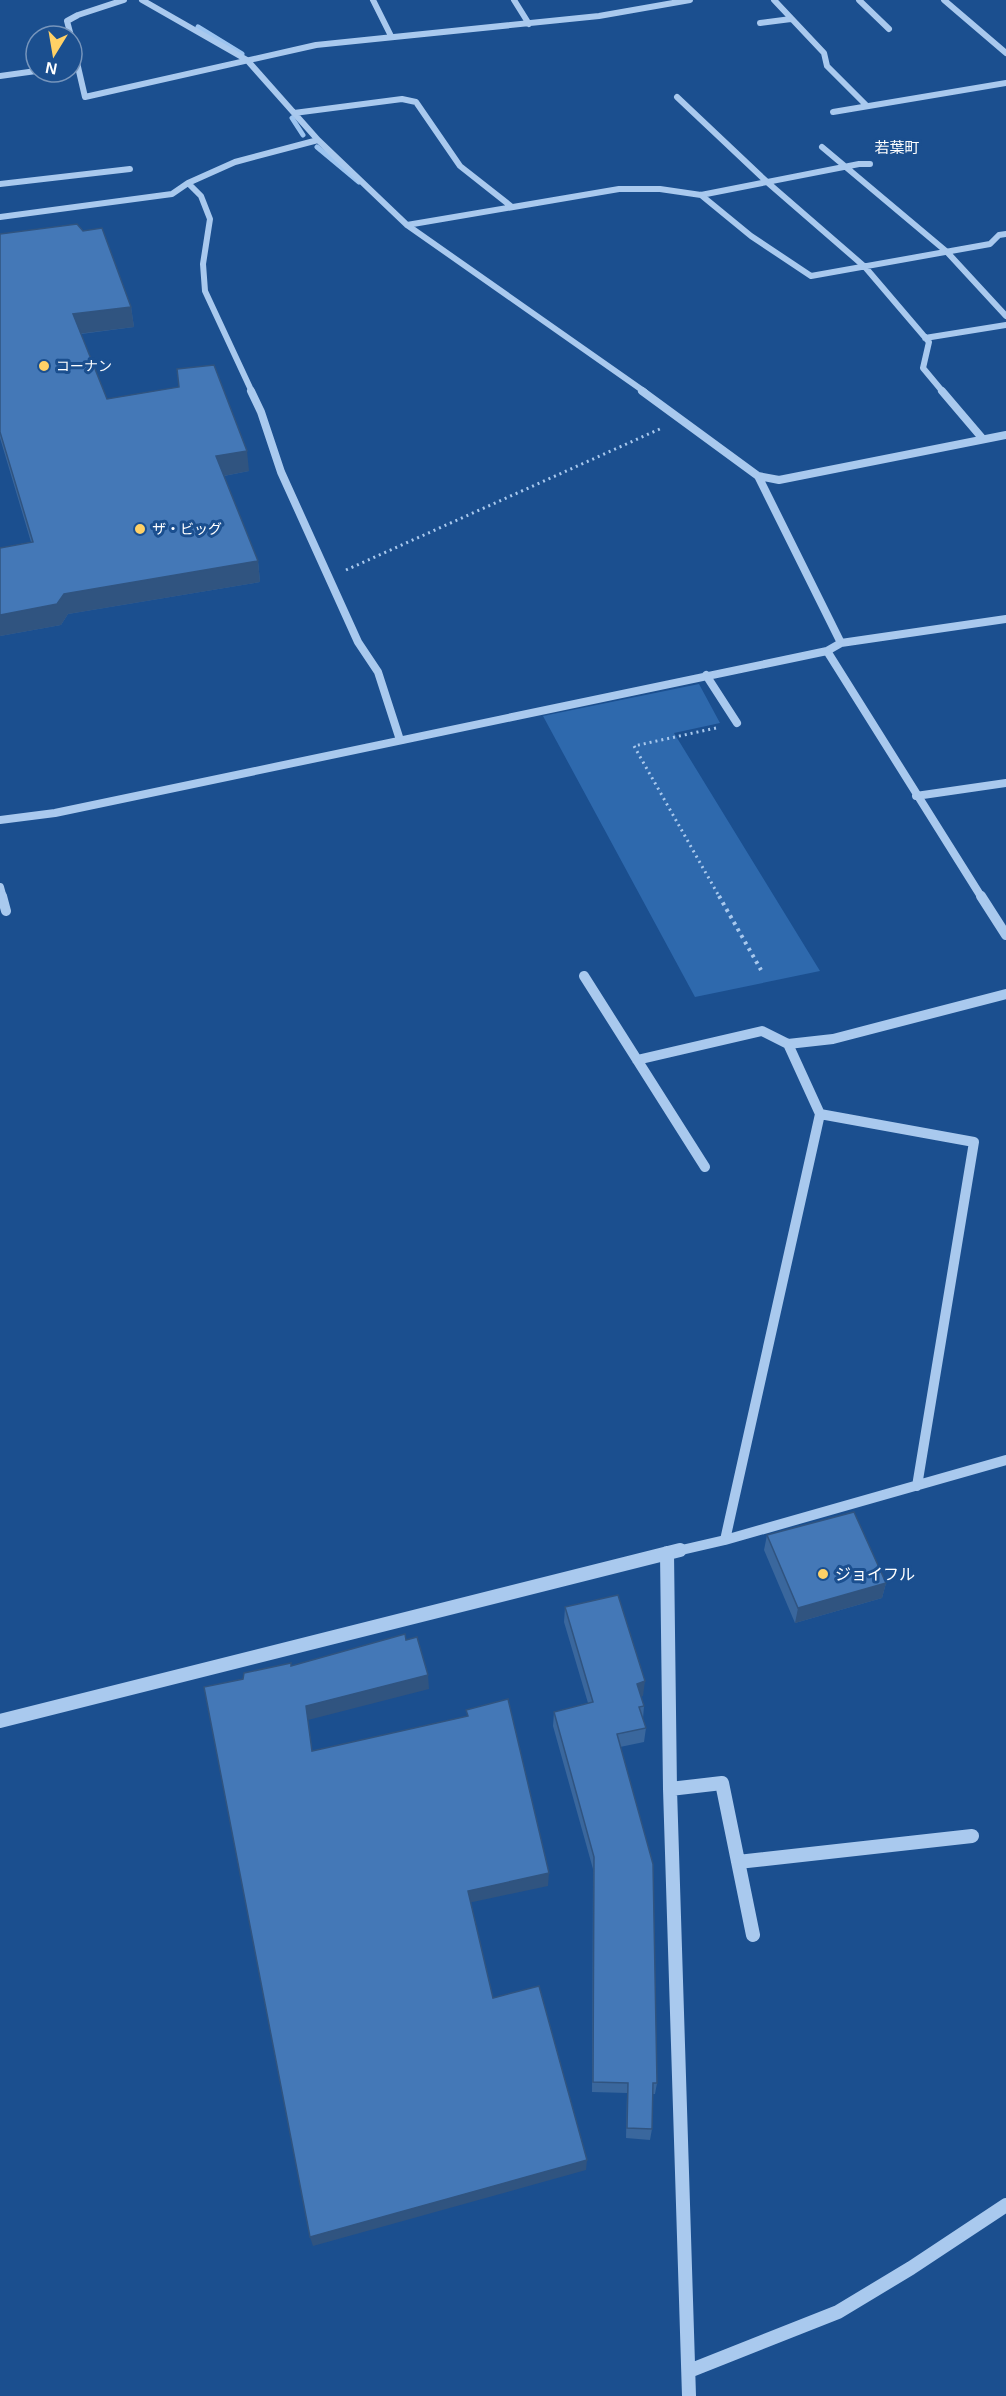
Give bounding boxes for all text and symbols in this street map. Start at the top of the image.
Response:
north arrow [24,24,84,84]
text: N [44,59,59,78]
district label: 若葉町 [874,139,920,156]
place label: コーナン [56,358,112,374]
marker: コーナン [37,359,51,373]
place label: ザ・ビッグ [152,521,222,537]
marker: ザ・ビッグ [133,522,147,536]
place label: ジョイフル [835,1566,915,1583]
marker: ジョイフル [816,1567,830,1581]

